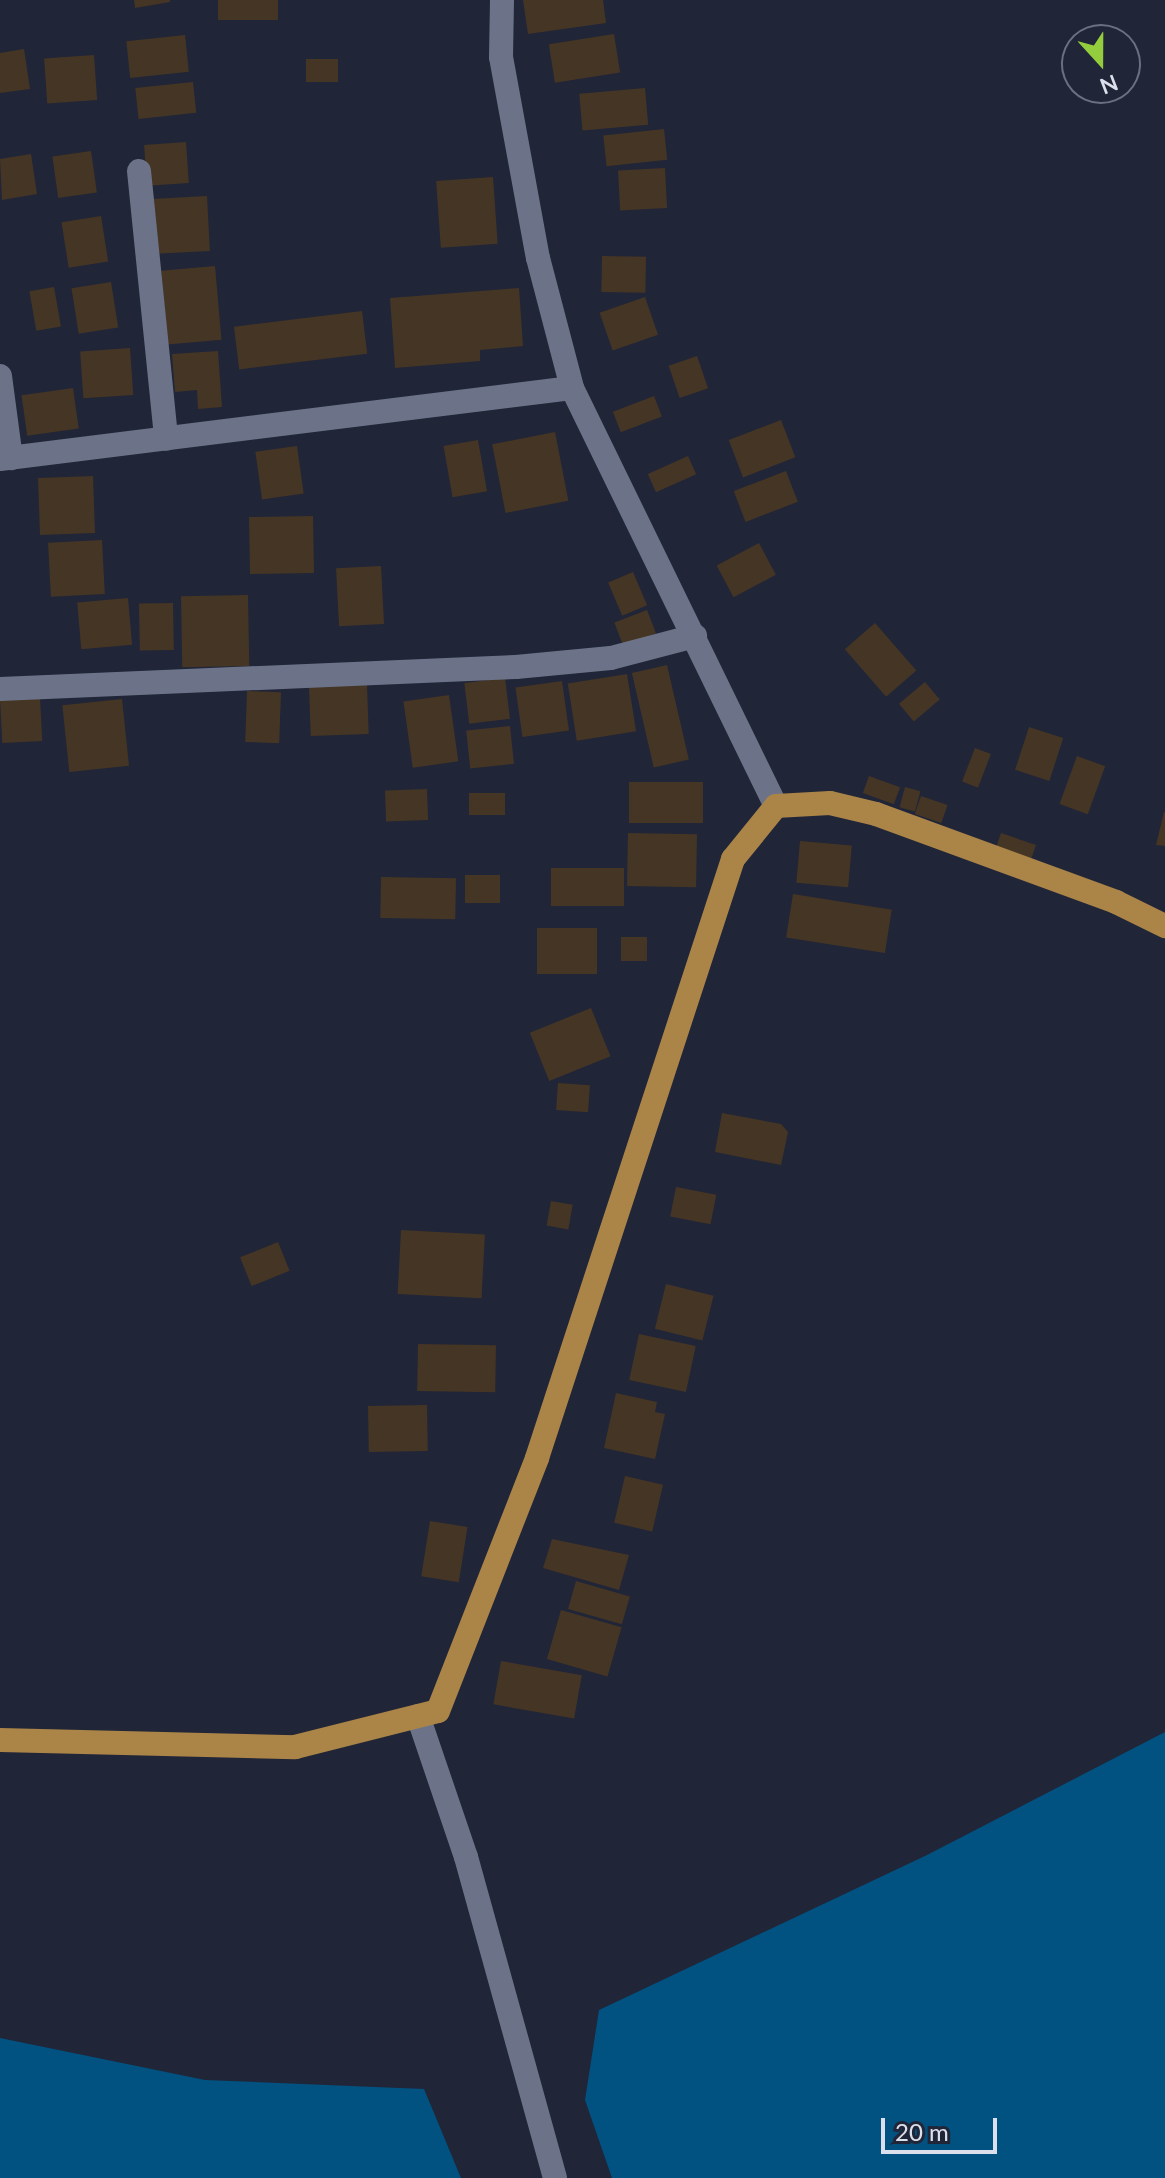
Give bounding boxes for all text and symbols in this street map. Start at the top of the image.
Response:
north arrow [1061,24,1141,104]
text: N [1096,69,1122,101]
scale bar [885,2102,1001,2152]
text: 20 m [895,2117,949,2146]

